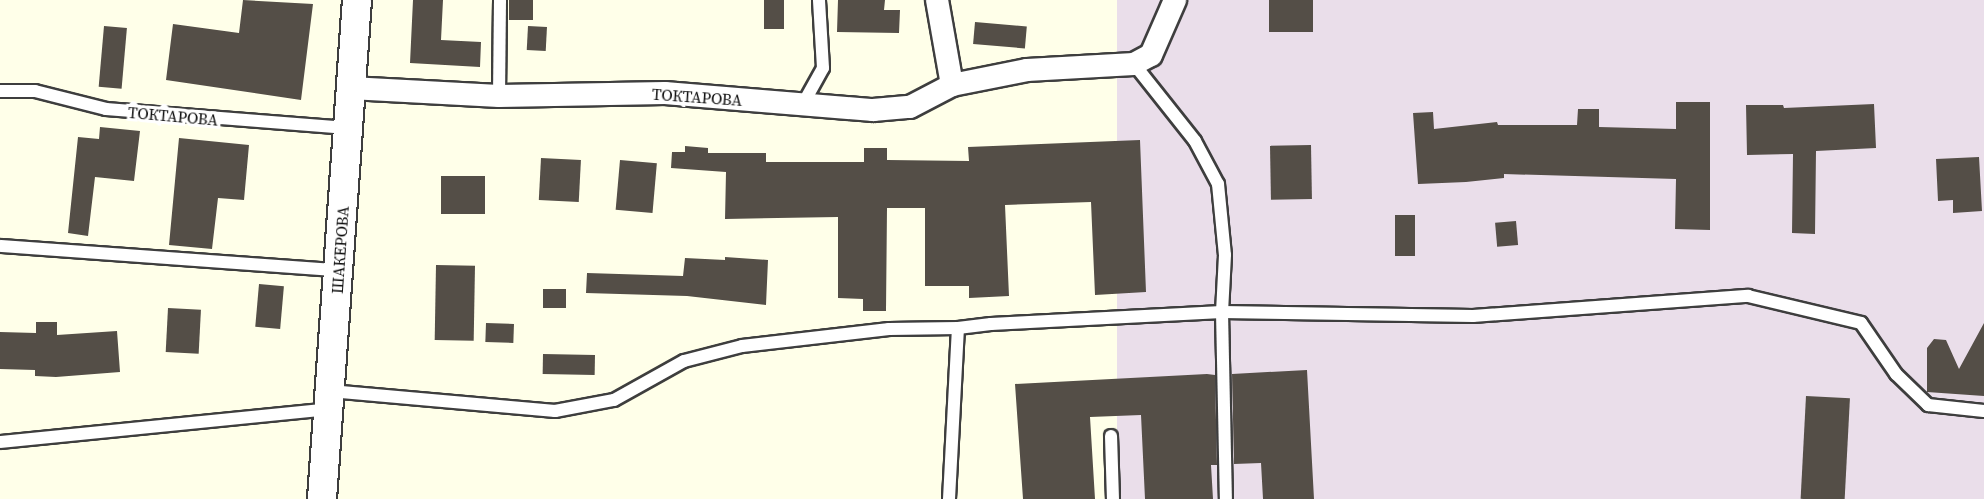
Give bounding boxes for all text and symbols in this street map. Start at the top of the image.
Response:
street label: ТОКТАРОВА [651,84,743,110]
street label: ТОКТАРОВА [127,103,219,129]
street label: ШАКЕРОВА [327,206,353,294]

